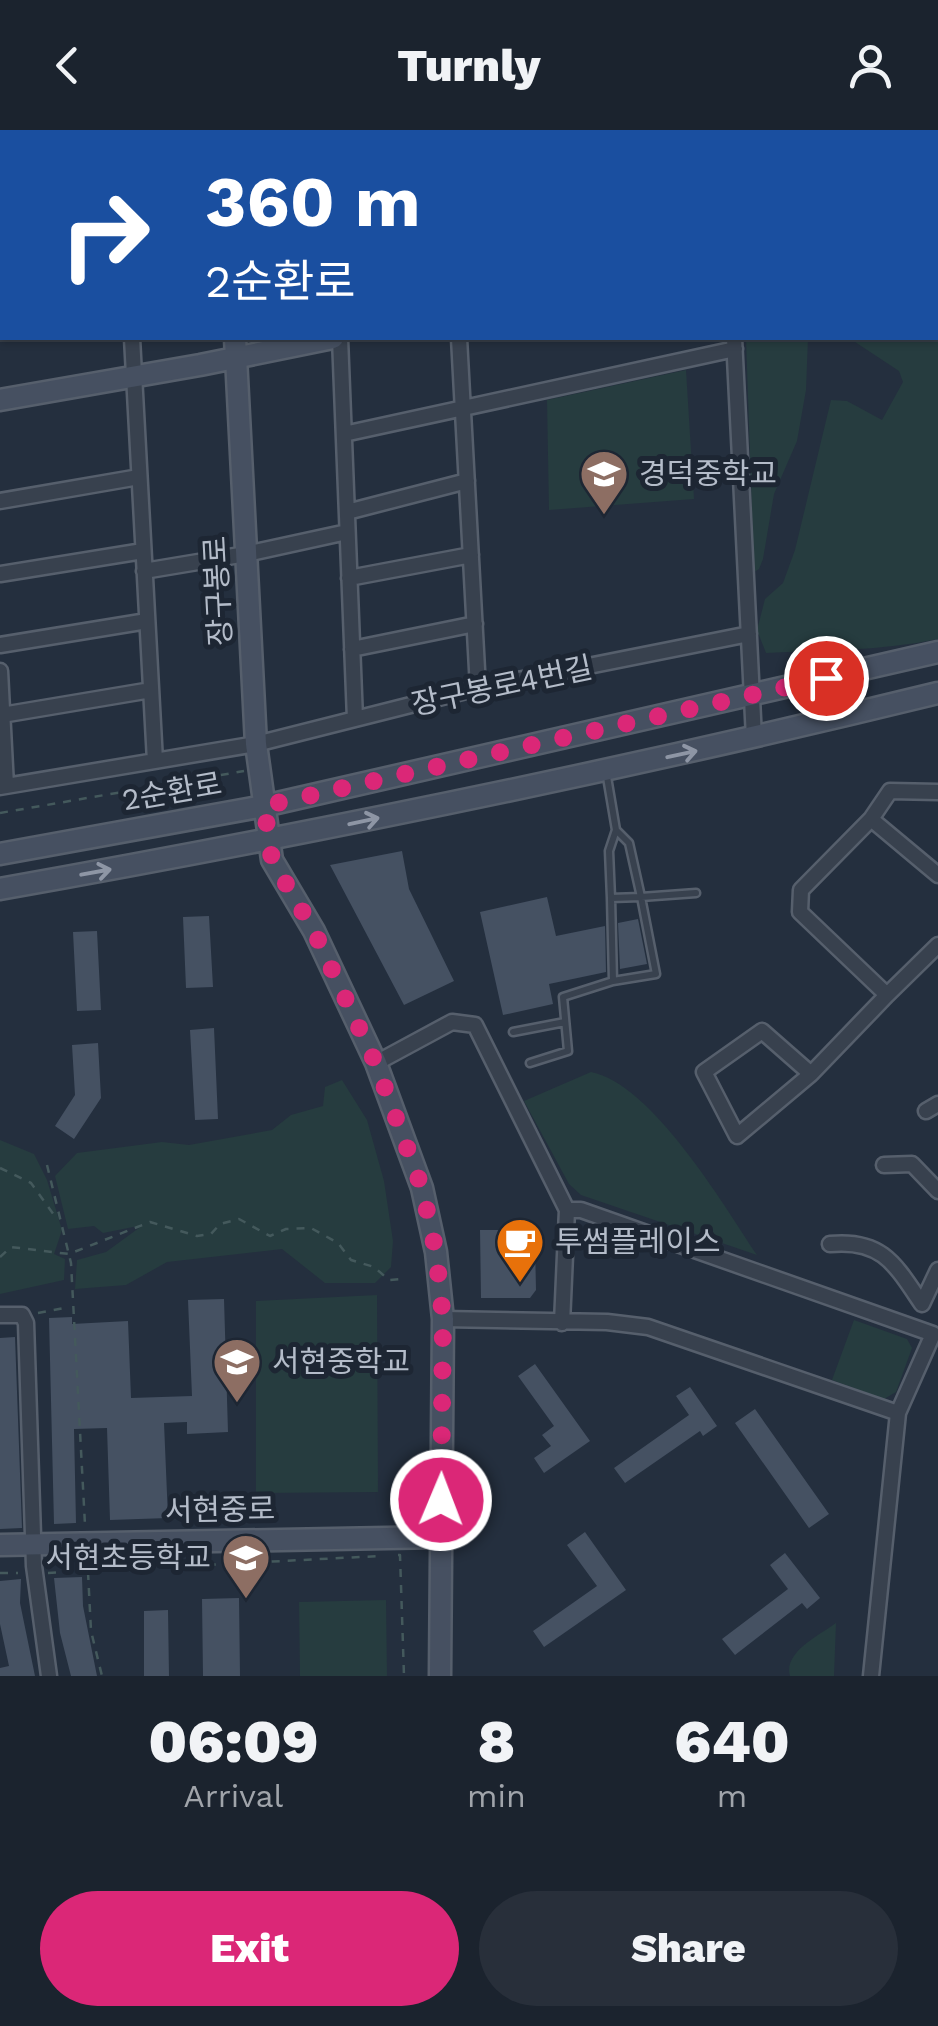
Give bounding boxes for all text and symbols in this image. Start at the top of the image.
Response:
icon: back [40,38,95,93]
icon: person [843,38,898,93]
text: Turnly [397,39,541,92]
text: 360 m [205,161,421,243]
icon: right [40,170,170,300]
text: 2순환로 [205,255,355,308]
school or university icon: 경덕중학교 [578,448,630,516]
place label: 경덕중학교 [639,456,777,491]
street label: 장구봉로 [197,535,238,647]
pin [784,636,869,721]
street label: 장구봉로4번길 [408,649,595,722]
icon: arrive [799,651,854,706]
one-way arrow [665,743,697,762]
street label: 2순환로 [119,766,224,817]
one-way arrow [347,811,379,830]
one-way arrow [79,862,112,881]
cafe icon: 투썸플레이스 [494,1216,546,1284]
place label: 투썸플레이스 [555,1224,721,1259]
school or university icon: 서현중학교 [211,1336,263,1404]
place label: 서현중학교 [272,1344,410,1379]
position arrow [389,1448,493,1552]
street label: 서현중로 [164,1491,275,1528]
school or university icon: 서현초등학교 [220,1532,272,1600]
place label: 서현초등학교 [45,1540,211,1575]
text: 06:09 [148,1706,319,1777]
text: 8 [477,1706,515,1777]
text: 640 [674,1706,790,1777]
text: Arrival [184,1777,283,1815]
text: min [467,1777,526,1815]
text: m [717,1777,747,1815]
button: Exit [40,1891,459,2006]
button: Share [479,1891,898,2006]

